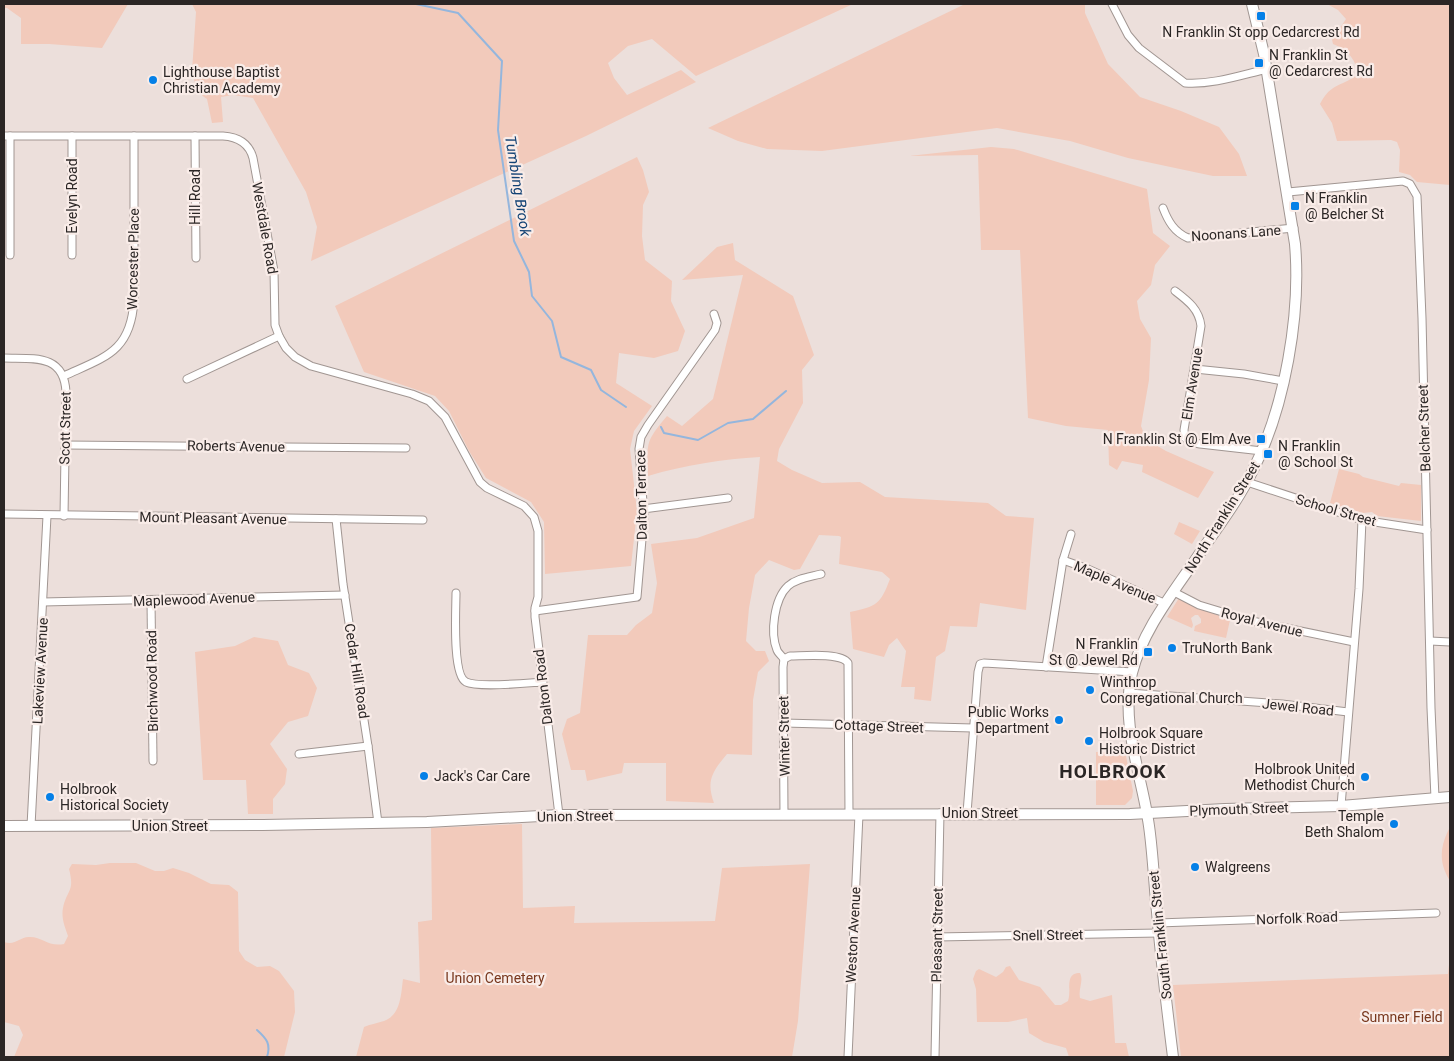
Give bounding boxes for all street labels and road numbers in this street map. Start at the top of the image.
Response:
street label: Evelyn Road [64,158,80,234]
street label: Hill Road [187,169,203,225]
street label: Westdale Road [249,181,281,275]
street label: Worcester Place [124,208,142,310]
street label: Noonans Lane [1191,222,1281,244]
street label: Elm Avenue [1178,347,1206,421]
street label: Belcher Street [1414,384,1434,472]
street label: Scott Street [56,391,74,465]
street label: Roberts Avenue [187,437,285,455]
street label: Dalton Terrace [632,450,650,540]
street label: North Franklin Street [1181,458,1263,576]
street label: School Street [1294,491,1379,529]
street label: Mount Pleasant Avenue [139,509,287,527]
street label: Maple Avenue [1071,557,1159,607]
street label: Maplewood Avenue [133,589,255,609]
street label: Royal Avenue [1220,604,1304,640]
street label: Lakeview Avenue [29,617,51,725]
street label: Cedar Hill Road [342,622,372,720]
street label: Birchwood Road [143,630,161,732]
street label: Dalton Road [530,648,556,726]
street label: Winter Street [775,695,793,776]
street label: Jewel Road [1261,695,1335,719]
street label: Cottage Street [834,716,924,736]
street label: Plymouth Street [1189,799,1289,819]
street label: Union Street [942,805,1019,821]
street label: Union Street [537,807,614,825]
street label: Union Street [132,818,209,834]
street label: South Franklin Street [1145,870,1175,1000]
street label: Weston Avenue [842,887,864,983]
street label: Pleasant Street [928,887,946,983]
street label: Norfolk Road [1256,909,1338,927]
street label: Snell Street [1013,926,1084,944]

